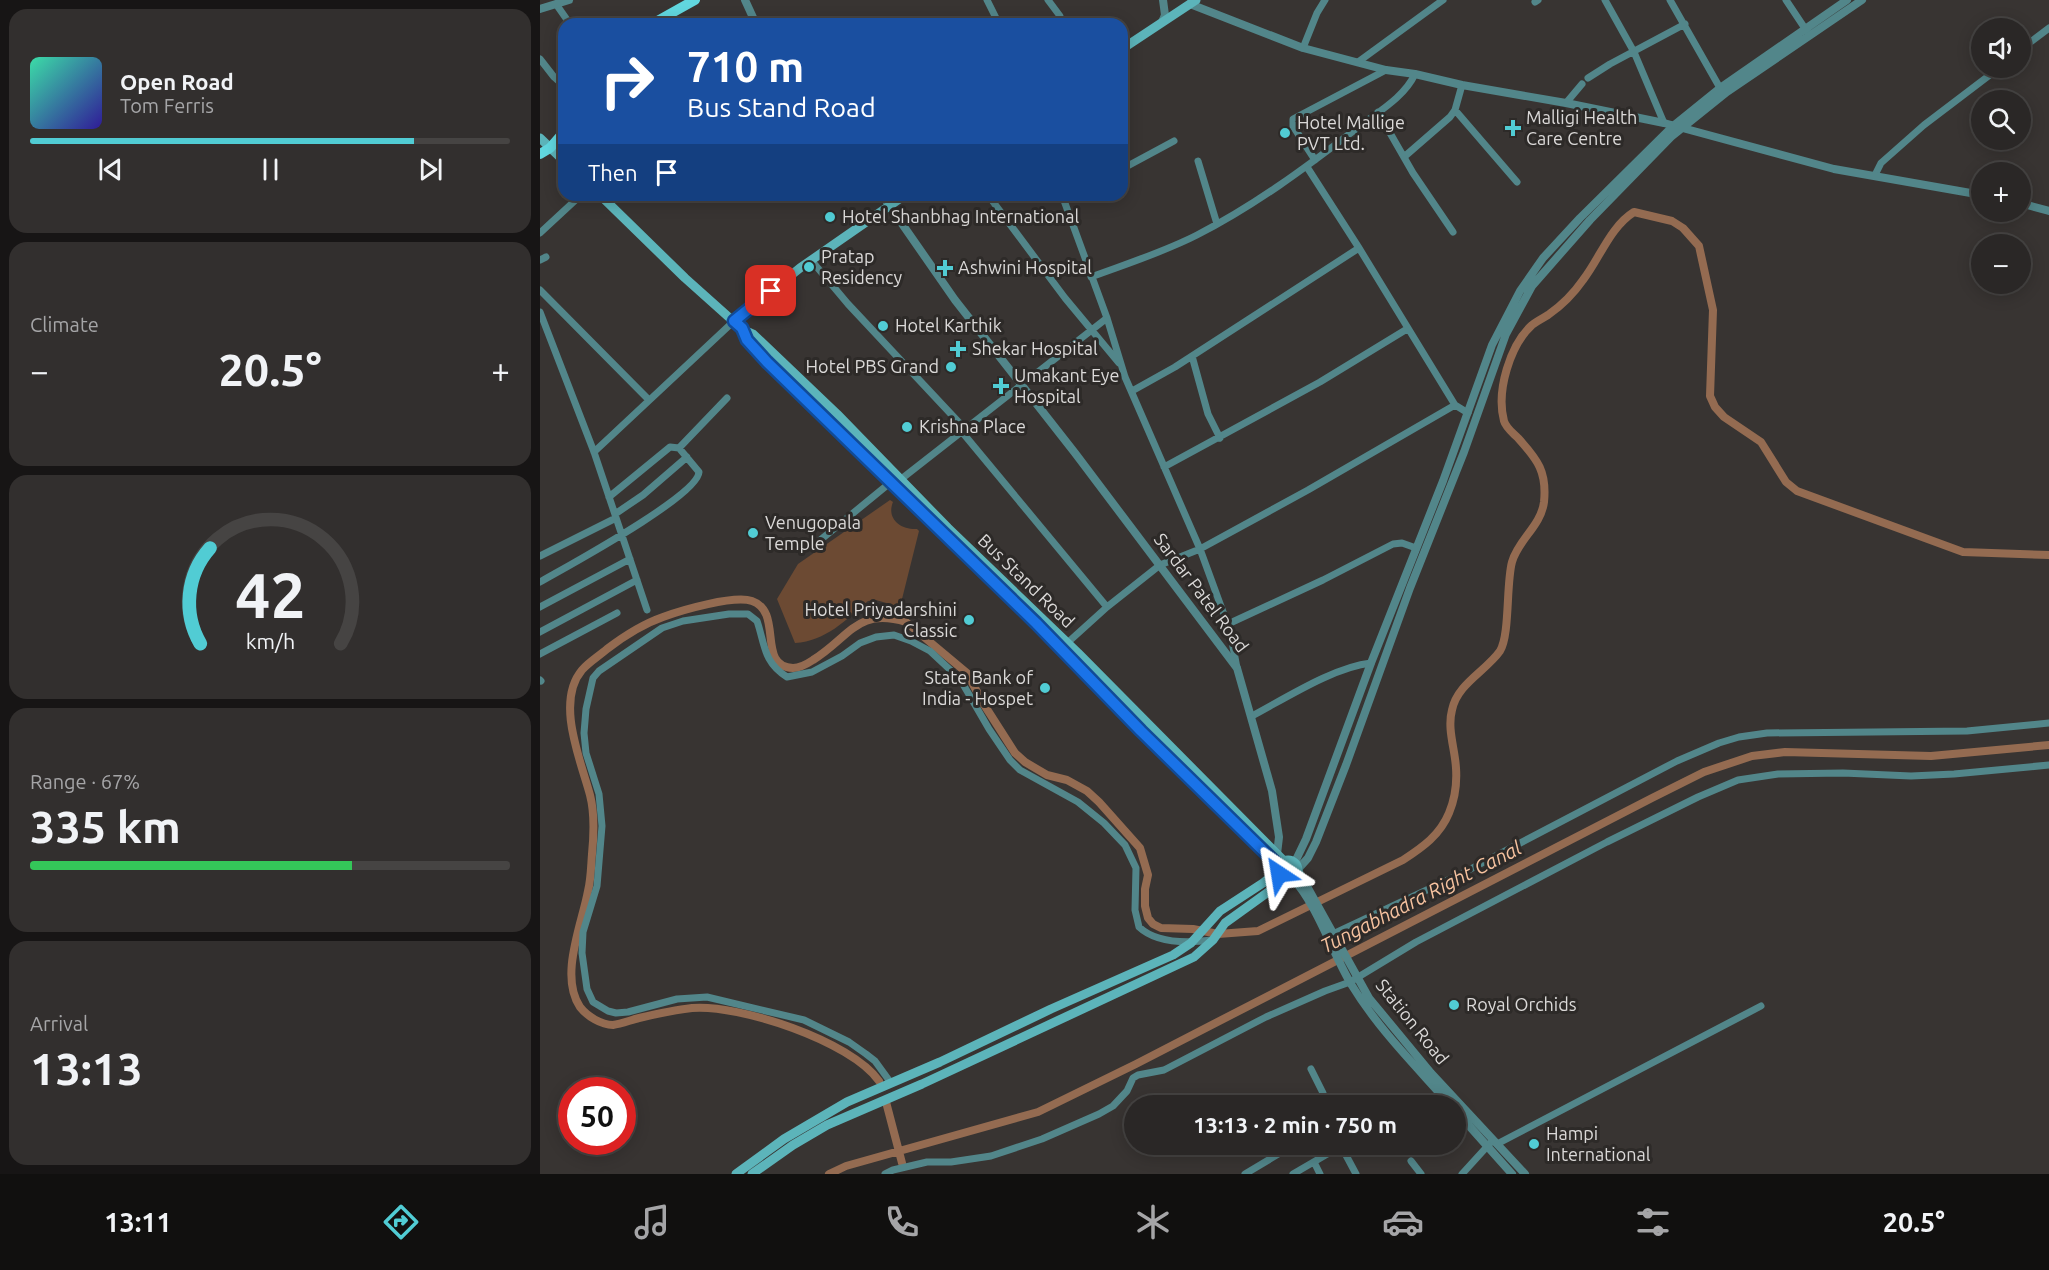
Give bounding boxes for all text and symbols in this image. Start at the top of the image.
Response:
map controls [1971,18,2031,294]
button: sound [1971,18,2031,78]
icon: right [588,42,666,120]
text: 710 m [687,43,804,90]
text: Open Road [120,69,234,94]
button: search [1971,90,2031,150]
text: Bus Stand Road [687,92,876,122]
text: Tom Ferris [120,94,214,117]
place label: Malligi Health Care Centre [1526,107,1637,148]
place label: Hotel Mallige PVT Ltd. [1297,112,1405,153]
marker: Malligi Health Care Centre [1504,119,1522,137]
marker: Hotel Mallige PVT Ltd. [1278,126,1292,140]
icon: previous [94,153,127,186]
icon: pause [254,153,287,186]
icon: next [414,153,447,186]
icon: arrive [650,156,683,189]
text: Then [588,160,638,185]
button: + [1971,162,2031,222]
place label: Hotel Shanbhag International [842,206,1079,226]
marker: Hotel Shanbhag International [823,210,837,224]
button: − [1971,234,2031,294]
place label: Pratap Residency [821,246,903,287]
place label: Ashwini Hospital [958,257,1092,277]
marker: Ashwini Hospital [936,259,954,277]
marker: Pratap Residency [802,260,816,274]
pin [745,265,796,316]
icon: arrive [754,274,787,307]
text: Climate [30,313,99,336]
place label: Hotel Karthik [895,315,1002,335]
marker: Hotel Karthik [876,319,890,333]
place label: Shekar Hospital [972,338,1098,358]
marker: Shekar Hospital [949,340,967,358]
text: 20.5° [218,344,322,395]
text: − [30,352,49,389]
text: + [491,352,510,389]
place label: Hotel PBS Grand [806,356,939,376]
marker: Hotel PBS Grand [944,360,958,374]
place label: Umakant Eye Hospital [1014,365,1119,406]
marker: Umakant Eye Hospital [992,377,1010,395]
place label: Krishna Place [919,416,1026,436]
marker: Krishna Place [900,420,914,434]
place label: Venugopala Temple [765,512,861,553]
marker: Venugopala Temple [746,526,760,540]
street label: Bus Stand Road [975,529,1079,631]
street label: Sardar Patel Road [1151,529,1253,656]
text: 42 [235,560,305,630]
place label: Hotel Priyadarshini Classic [805,599,957,640]
marker: Hotel Priyadarshini Classic [962,613,976,627]
text: km/h [245,629,295,653]
place label: State Bank of India - Hospet [922,667,1033,708]
marker: State Bank of India - Hospet [1038,681,1052,695]
text: Range · 67% [30,770,140,793]
text: 335 km [30,801,181,852]
water label: Tungabhadra Right Canal [1316,836,1525,957]
position arrow [1247,842,1311,906]
street label: Station Road [1372,975,1453,1068]
place label: Royal Orchids [1466,994,1577,1014]
marker: Royal Orchids [1447,998,1461,1012]
text: Arrival [30,1012,88,1035]
text: 13:13 [30,1043,143,1094]
speed limit sign: 50 [558,1077,636,1155]
text: 13:13 · 2 min · 750 m [1193,1112,1397,1137]
place label: Hampi International [1546,1123,1651,1164]
marker: Hampi International [1527,1137,1541,1151]
icon: directions [380,1201,422,1243]
icon: music [631,1201,673,1243]
icon: phone [881,1201,923,1243]
icon: climate [1132,1201,1174,1243]
icon: car [1382,1201,1424,1243]
icon: filters [1632,1201,1674,1243]
text: 13:11 [104,1207,172,1237]
text: 20.5° [1883,1207,1945,1237]

